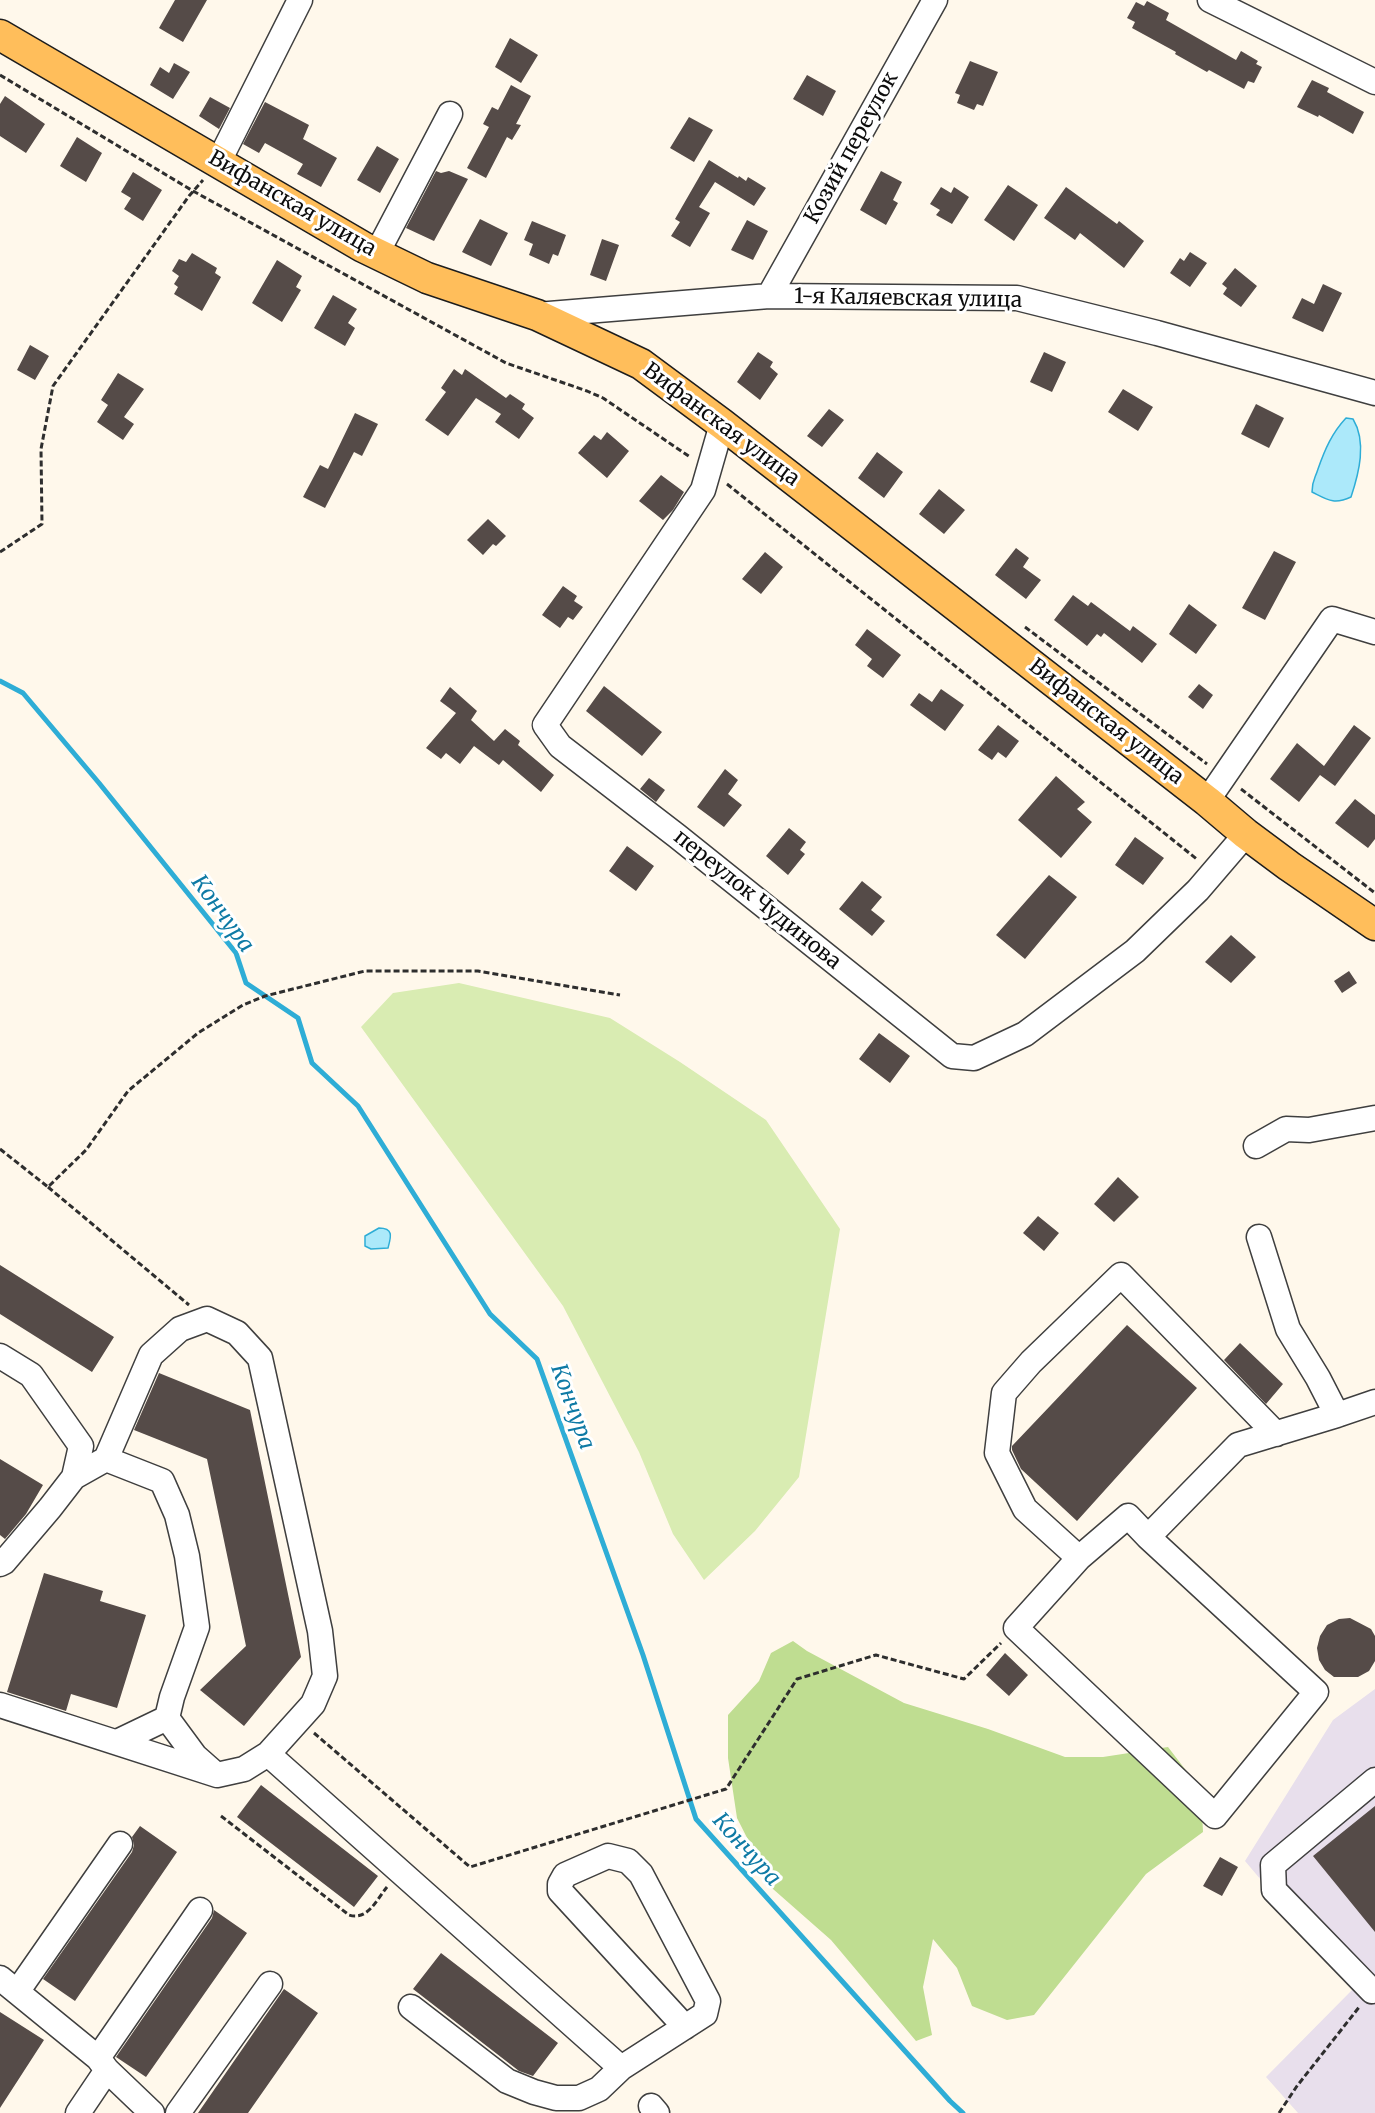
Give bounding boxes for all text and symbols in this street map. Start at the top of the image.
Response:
street label: Козий переулок [800,68,904,228]
street label: Вифанская улица [204,146,380,262]
street label: 1-я Каляевская улица [794,284,1022,314]
street label: Вифанская улица [638,358,804,492]
street label: Вифанская улица [1024,654,1188,790]
street label: переулок Чудинова [668,825,846,975]
water label: Кончура [185,870,259,958]
water label: Кончура [544,1361,600,1453]
water label: Кончура [706,1808,786,1892]

